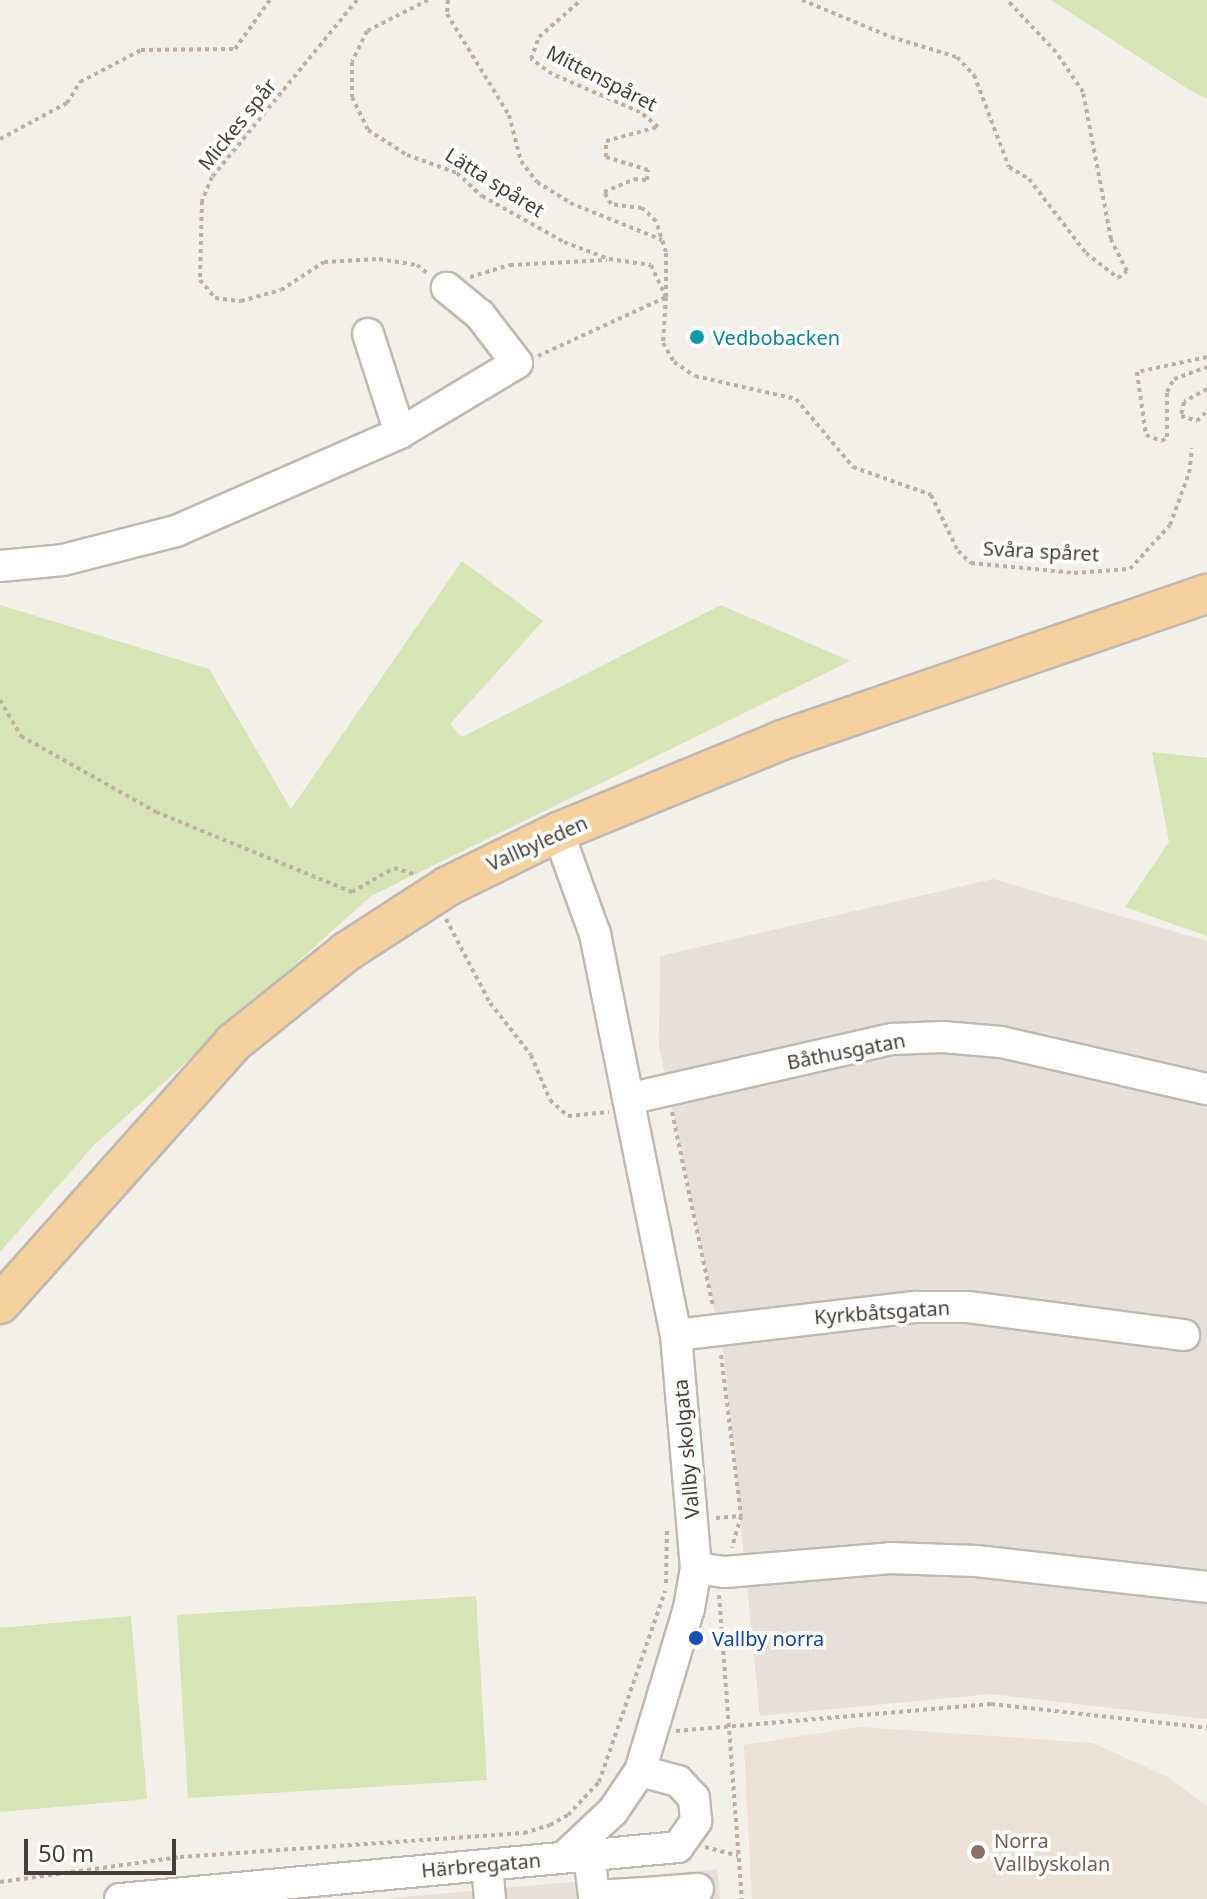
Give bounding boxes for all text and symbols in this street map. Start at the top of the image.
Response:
street label: Mittenspåret [543,40,661,116]
street label: Mickes spår [193,73,281,175]
street label: Lätta spåret [441,142,549,222]
place label: Vedbobacken [713,325,840,349]
marker: Vedbobacken [688,328,706,346]
street label: Svåra spåret [982,536,1100,566]
street label: Vallbyleden [483,810,591,876]
street label: Båthusgatan [785,1028,907,1074]
street label: Kyrkbåtsgatan [813,1295,951,1329]
street label: Vallby skolgata [668,1378,704,1520]
place label: Vallby norra [712,1626,824,1650]
marker: Vallby norra [687,1629,705,1647]
scale bar [28,1823,180,1873]
place label: Norra Vallbyskolan [994,1828,1110,1875]
text: 50 m [38,1836,94,1869]
marker: Norra Vallbyskolan [969,1843,987,1861]
street label: Härbregatan [420,1848,542,1882]

